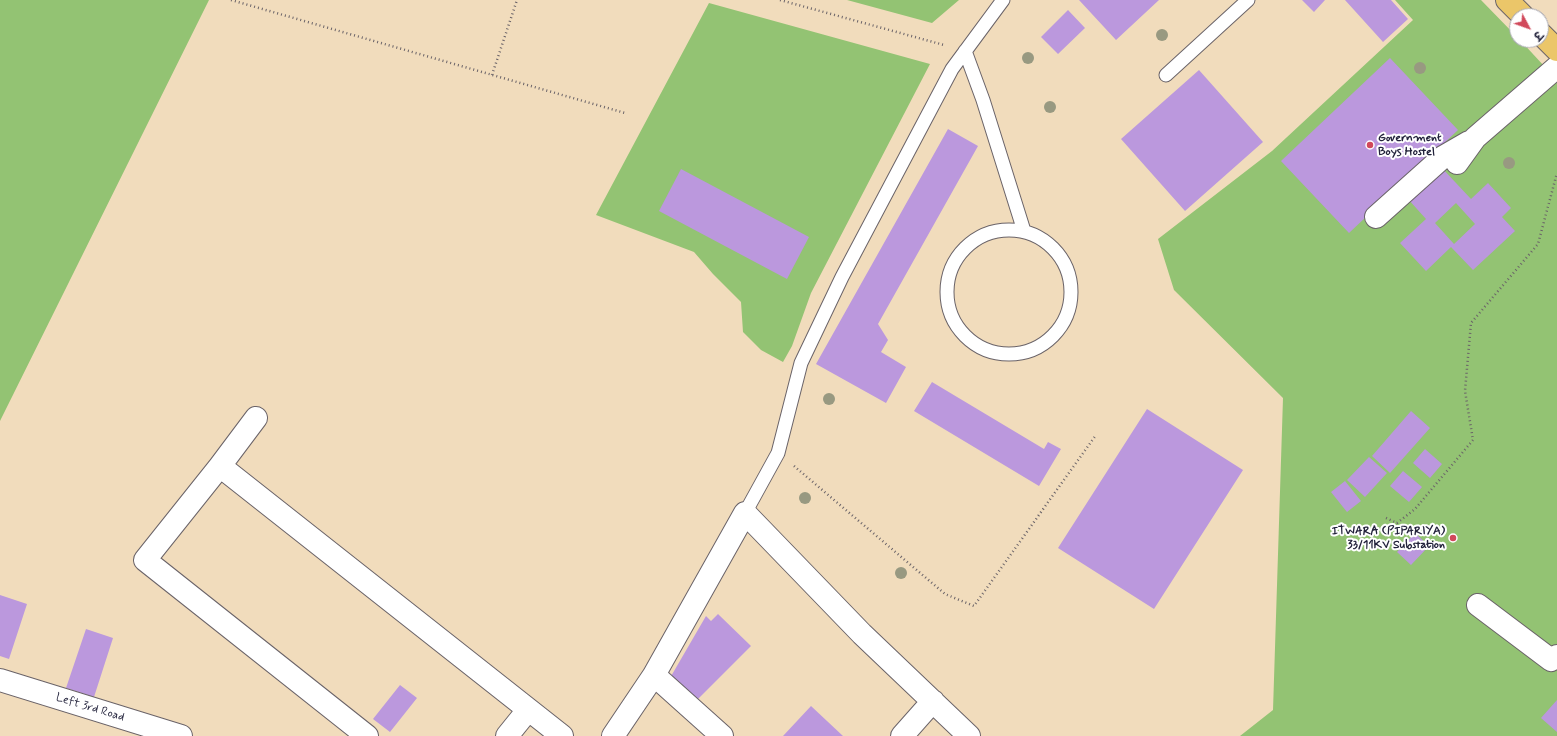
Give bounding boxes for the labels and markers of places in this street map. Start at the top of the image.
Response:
place label: Government Boys Hostel [1378,131,1442,159]
marker: Government Boys Hostel [1365,140,1375,150]
place label: ITWARA (PIPARIYA) 33/11KV Substation [1332,524,1445,552]
marker: ITWARA (PIPARIYA) 33/11KV Substation [1448,533,1458,543]

